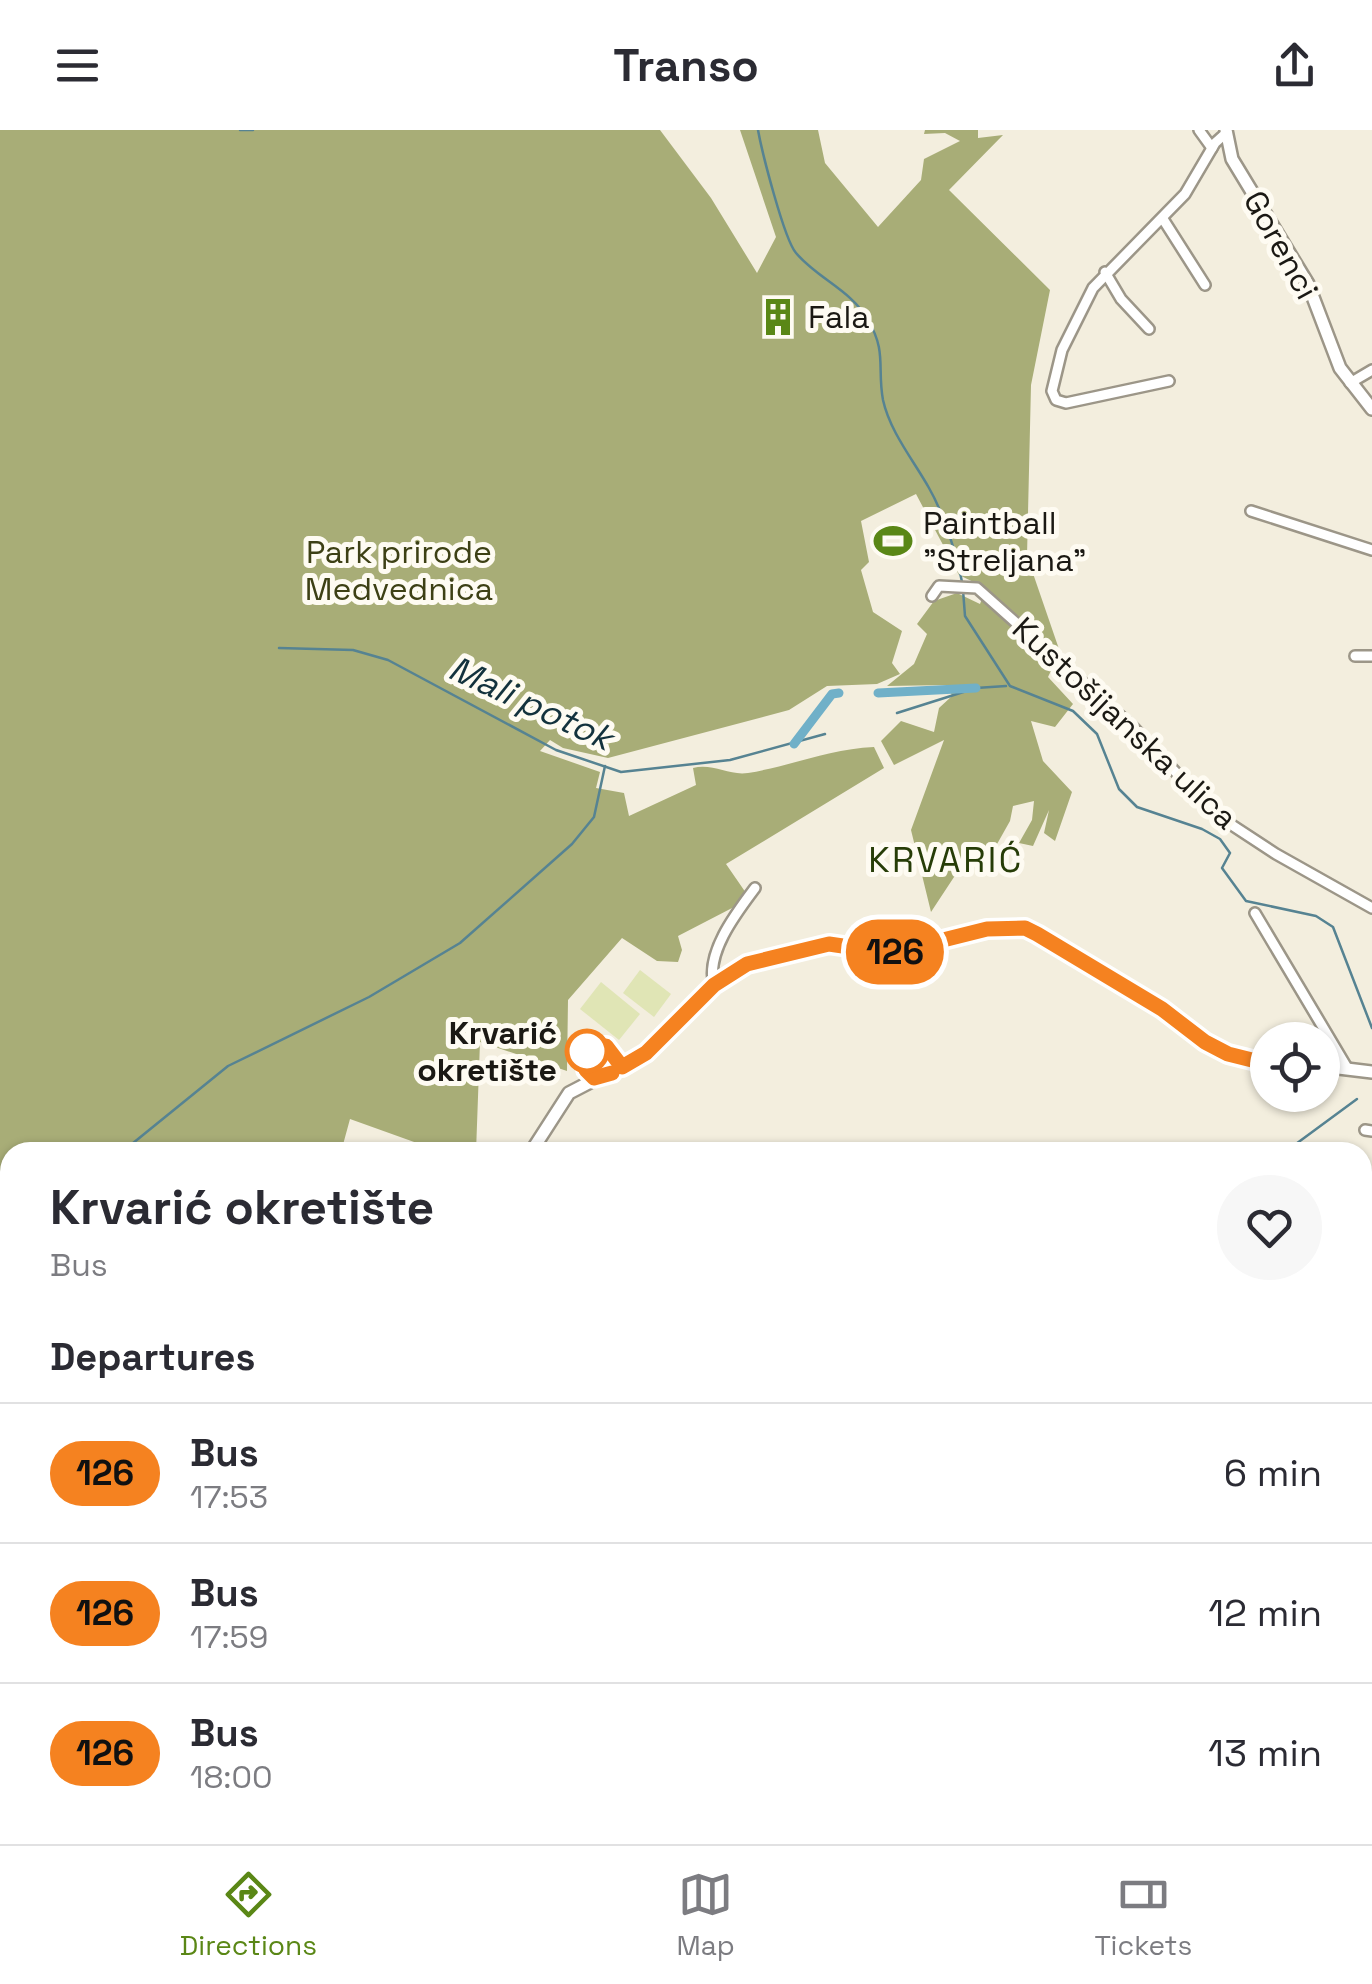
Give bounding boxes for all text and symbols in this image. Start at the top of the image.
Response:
text: Transo [613,37,759,94]
icon: menu [50,38,105,93]
icon: share [1267,38,1322,93]
street label: Gorenci [1235,184,1327,306]
building icon: Fala [757,296,799,338]
place label: Fala [808,297,870,337]
place label: Paintball "Streljana" [923,503,1086,580]
sports icon: Paintball "Streljana" [872,520,914,562]
park label: Park prirode Medvednica [305,532,493,609]
street label: Kustošijanska ulica [1004,608,1246,838]
water label: Mali potok [442,646,624,762]
district label: KRVARIĆ [868,838,1024,882]
line badge: 126 [838,920,952,984]
text: 126 [866,930,924,974]
place label: Krvarić okretište [417,1013,557,1090]
map controls [1250,1022,1340,1112]
button: locate [1250,1022,1340,1112]
marker: Krvarić okretište [566,1030,608,1072]
button: heart [1217,1175,1322,1280]
text: Krvarić okretište [50,1177,434,1238]
text: Bus [50,1245,108,1285]
text: Departures [50,1333,255,1381]
text: Bus [190,1429,259,1477]
text: 6 min [1224,1449,1322,1497]
text: 126 [76,1451,134,1495]
text: 17:53 [190,1477,268,1517]
text: Bus [190,1569,259,1617]
text: 12 min [1208,1589,1322,1637]
text: 126 [76,1591,134,1635]
text: 17:59 [190,1617,268,1657]
text: Bus [190,1709,259,1757]
text: 13 min [1208,1729,1322,1777]
text: 126 [76,1731,134,1775]
text: 18:00 [190,1757,272,1797]
tab: Directions [180,1867,317,1963]
tab: Map [677,1867,735,1963]
tab: Tickets [1094,1867,1192,1963]

